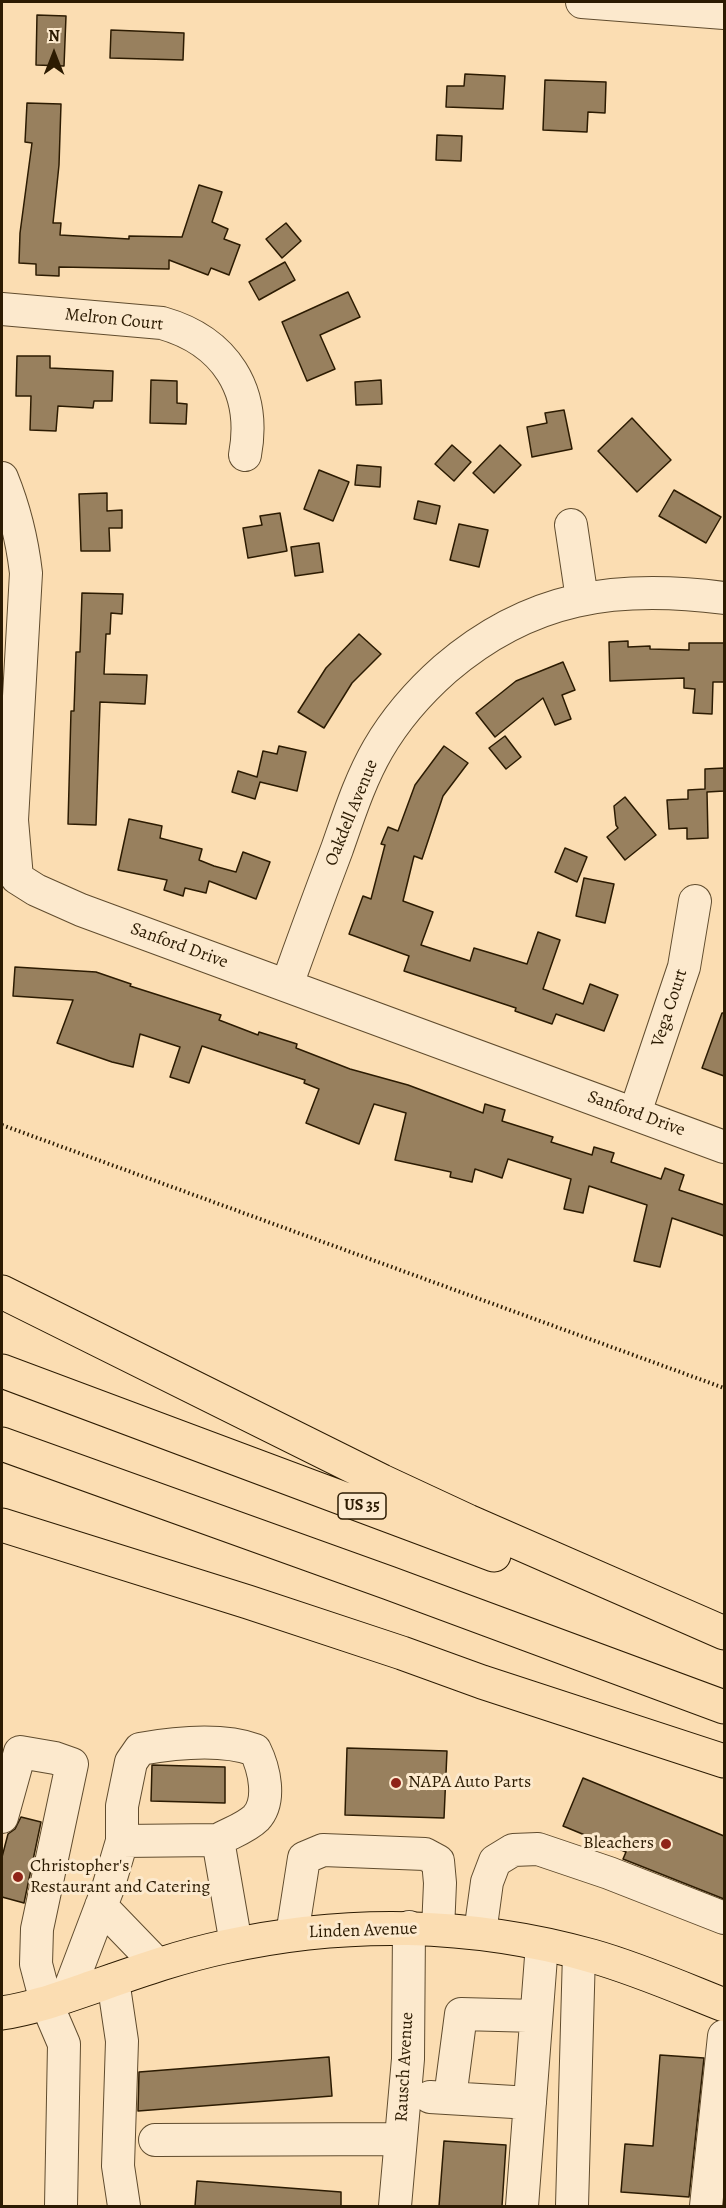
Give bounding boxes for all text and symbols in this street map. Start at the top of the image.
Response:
north arrow [24,24,84,84]
text: N [48,25,60,47]
street label: Melron Court [64,304,164,336]
street label: Oakdell Avenue [321,757,383,869]
street label: Sanford Drive [127,918,231,974]
street label: Vega Court [647,966,693,1050]
street label: Sanford Drive [584,1086,688,1142]
road number: US 35 [338,1493,386,1519]
place label: NAPA Auto Parts [408,1772,531,1794]
marker: NAPA Auto Parts [389,1776,403,1790]
place label: Bleachers [583,1833,654,1855]
marker: Bleachers [659,1837,673,1851]
place label: Christopher's Restaurant and Catering [30,1856,210,1898]
marker: Christopher's Restaurant and Catering [11,1870,25,1884]
street label: Linden Avenue [308,1918,418,1944]
street label: Rausch Avenue [391,2011,419,2123]

